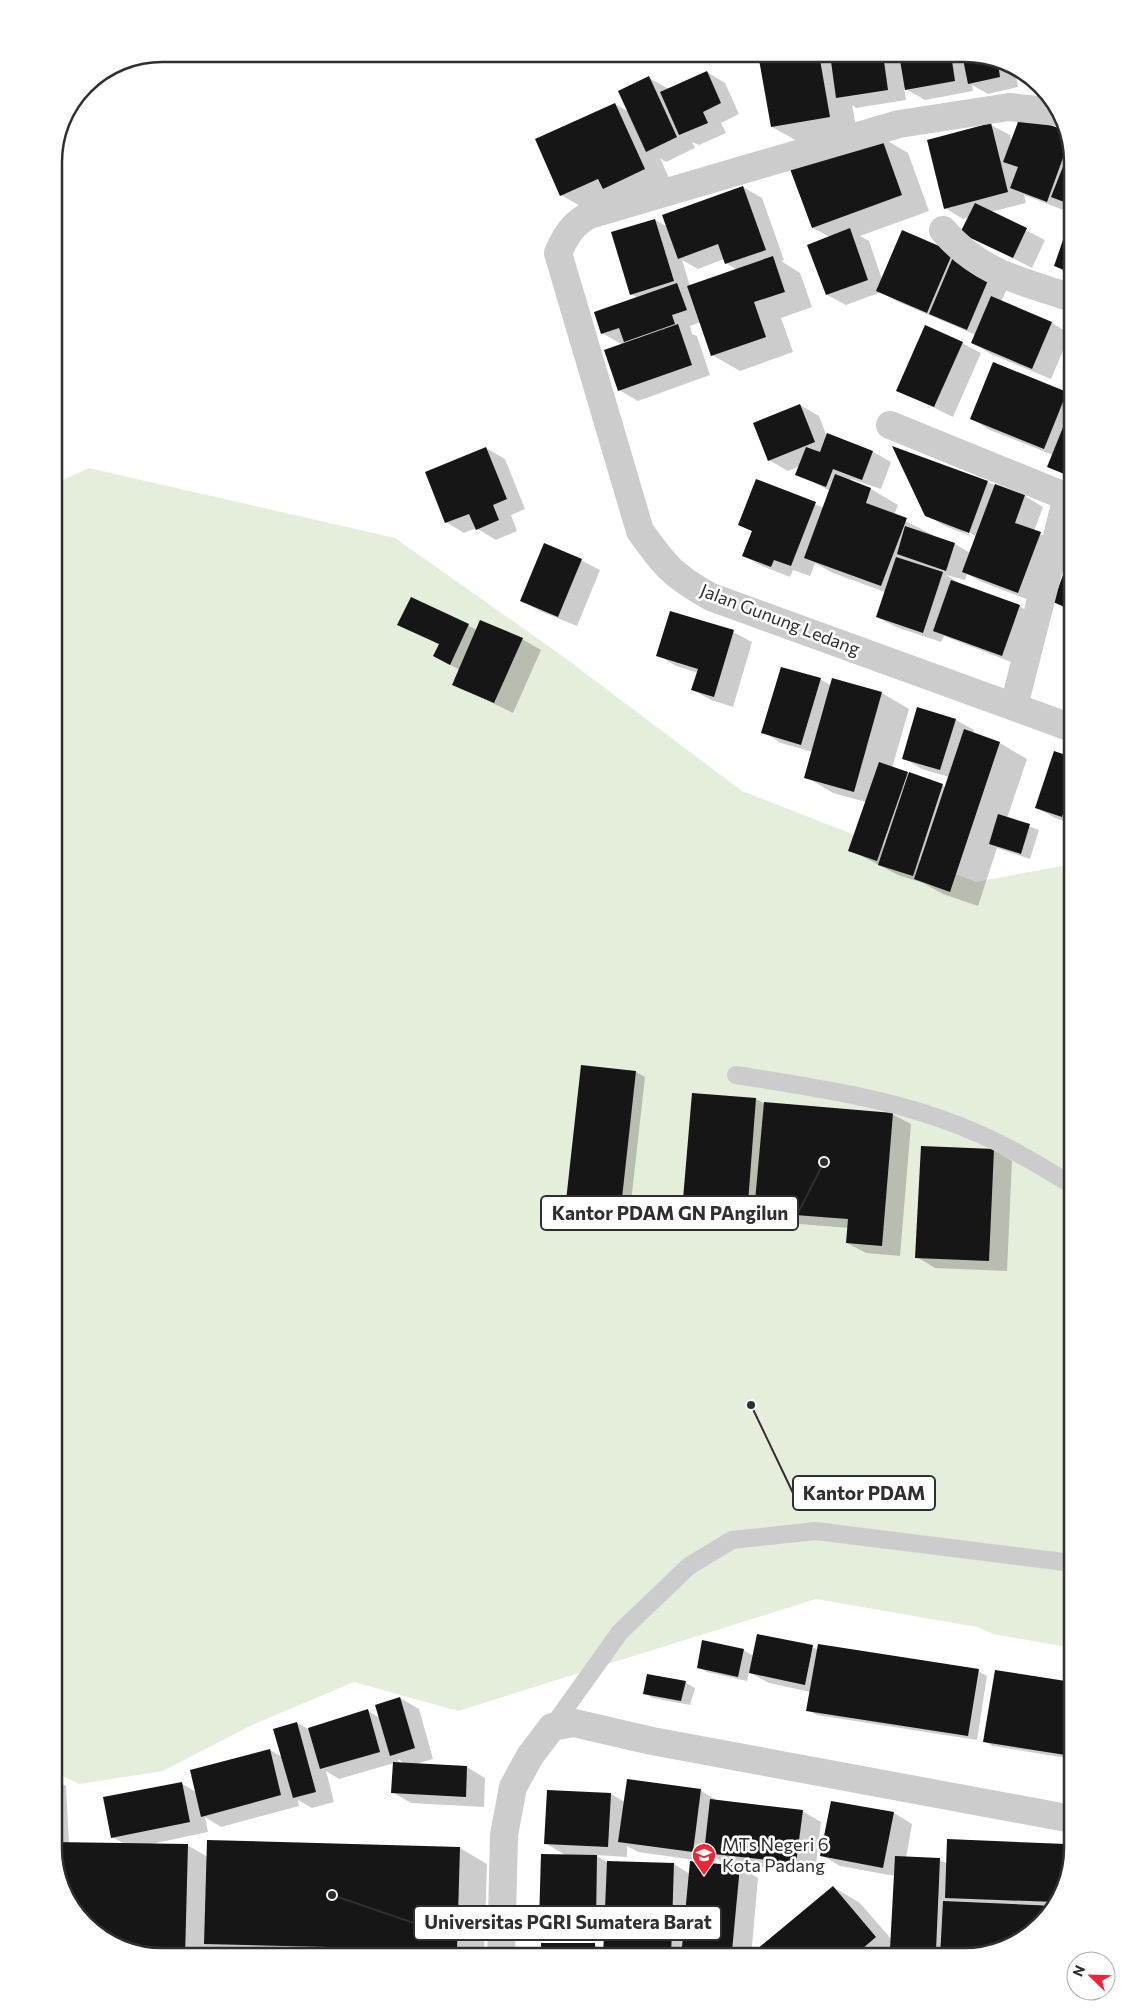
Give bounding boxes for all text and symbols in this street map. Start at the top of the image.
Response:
street label: Jalan Gunung Ledang [697,578,864,660]
callout: Kantor PDAM GN PAngilun [541,1196,798,1230]
text: Kantor PDAM GN PAngilun [552,1201,788,1224]
callout: Kantor PDAM [793,1476,935,1510]
text: Kantor PDAM [803,1481,925,1504]
place label: MTs Negeri 6 Kota Padang [722,1833,829,1876]
school or university icon: MTs Negeri 6 Kota Padang [691,1842,717,1876]
callout: Universitas PGRI Sumatera Barat [414,1906,721,1940]
text: Universitas PGRI Sumatera Barat [424,1910,712,1933]
north arrow [1066,1951,1116,2001]
text: N [1069,1963,1088,1979]

